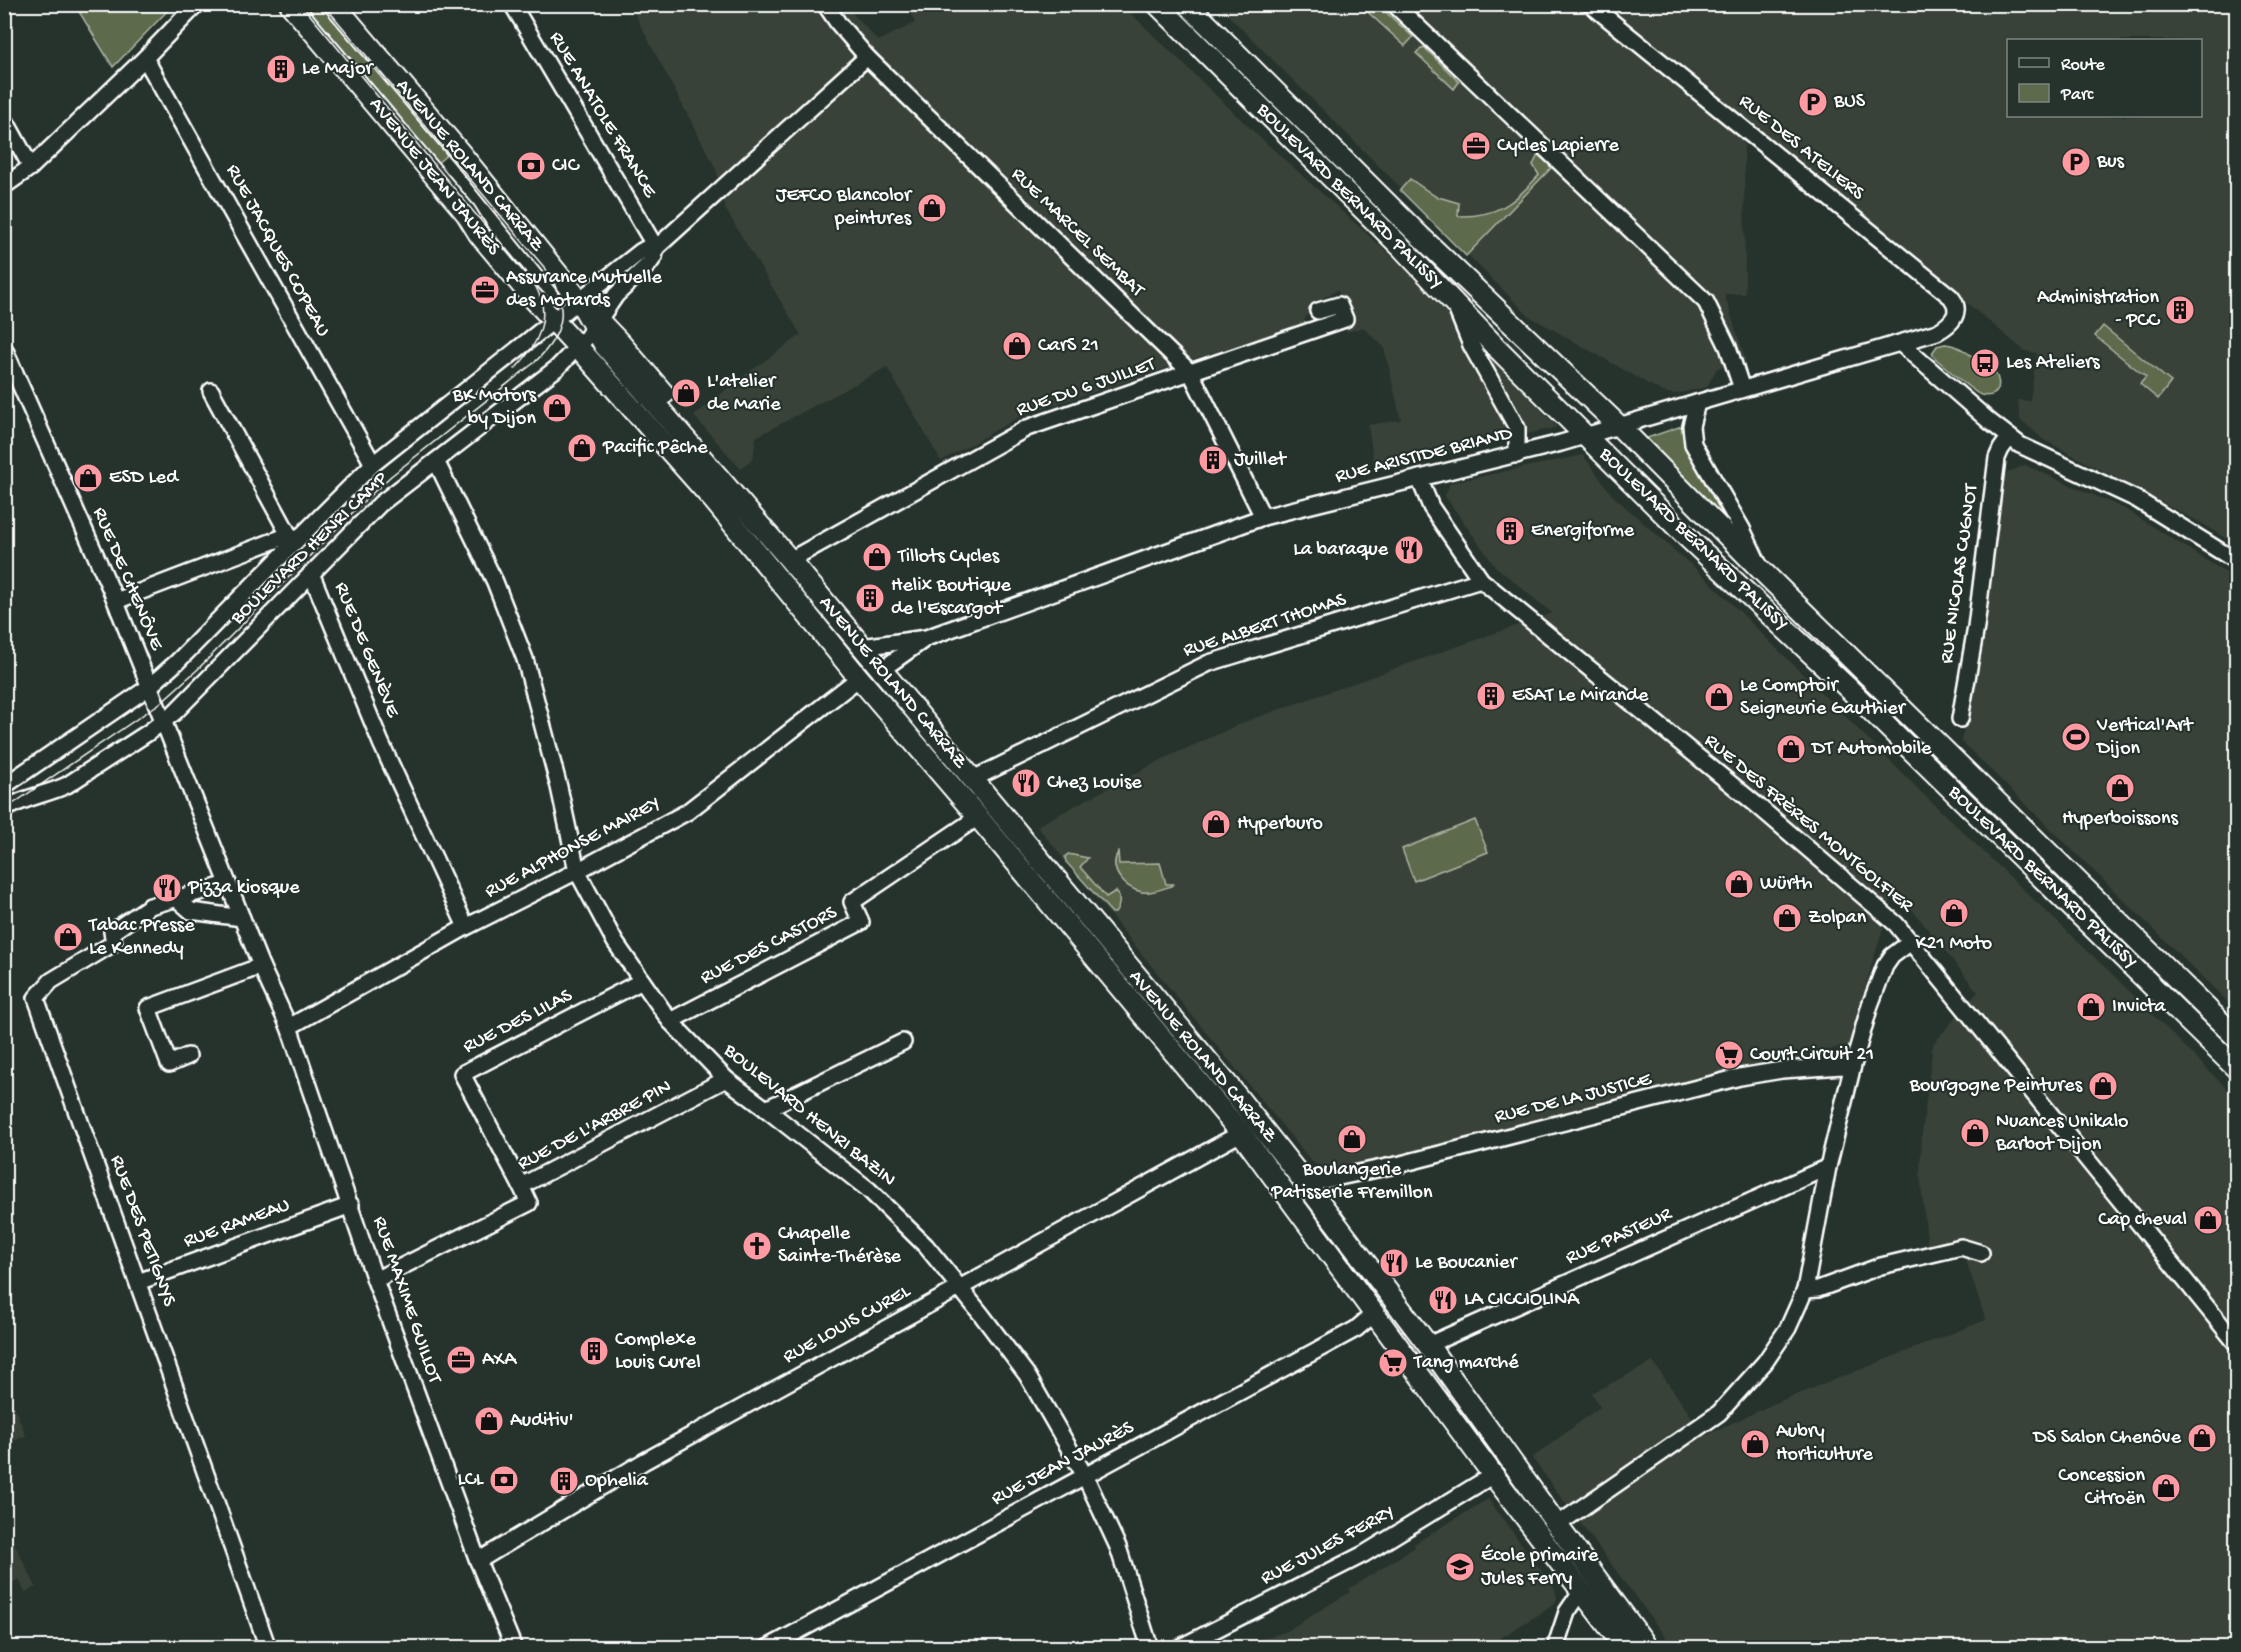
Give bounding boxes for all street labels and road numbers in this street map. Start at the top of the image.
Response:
street label: RUE ANATOLE FRANCE [543,28,661,203]
street label: AVENUE ROLAND CARRAZ [390,75,549,258]
street label: RUE DES ATELIERS [1734,90,1869,206]
street label: AVENUE JEAN JAURÈS [363,93,506,261]
street label: BOULEVARD BERNARD PALISSY [1250,98,1447,295]
street label: RUE JACQUES COPEAU [220,161,334,341]
street label: RUE MARCEL SEMBAT [1006,164,1149,303]
street label: RUE DU 6 JUILLET [1014,353,1160,423]
street label: RUE ARISTIDE BRIAND [1333,423,1516,489]
street label: BOULEVARD BERNARD PALISSY [1593,443,1792,636]
street label: BOULEVARD HENRI CAMP [226,467,394,631]
street label: RUE NICOLAS CUGNOT [1936,482,1984,665]
street label: RUE DE CHENÔVE [87,504,168,655]
street label: RUE DE GENÈVE [328,579,405,722]
street label: RUE ALBERT THOMAS [1181,589,1350,663]
street label: AVENUE ROLAND CARRAZ [813,592,972,775]
street label: RUE DES FRÈRES MONTGOLFIER [1699,729,1919,919]
street label: BOULEVARD BERNARD PALISSY [1942,781,2141,974]
street label: RUE ALPHONSE MAIREY [481,792,665,904]
street label: RUE DES CASTORS [697,901,842,990]
street label: AVENUE ROLAND CARRAZ [1123,966,1282,1149]
street label: RUE DES LILAS [460,984,577,1059]
street label: BOULEVARD HENRI BAZIN [718,1039,900,1192]
street label: RUE DE LA JUSTICE [1492,1068,1655,1130]
street label: RUE DE L'ARBRE PIN [514,1076,676,1176]
street label: RUE DES PETIGNYS [104,1152,180,1310]
street label: RUE RAMEAU [181,1194,293,1254]
street label: RUE PASTEUR [1562,1203,1677,1271]
street label: RUE MAXIME GUILLOT [367,1214,446,1388]
street label: RUE LOUIS CUREL [780,1280,915,1369]
street label: RUE JEAN JAURÈS [987,1416,1139,1511]
street label: RUE JULES FERRY [1257,1501,1399,1591]

